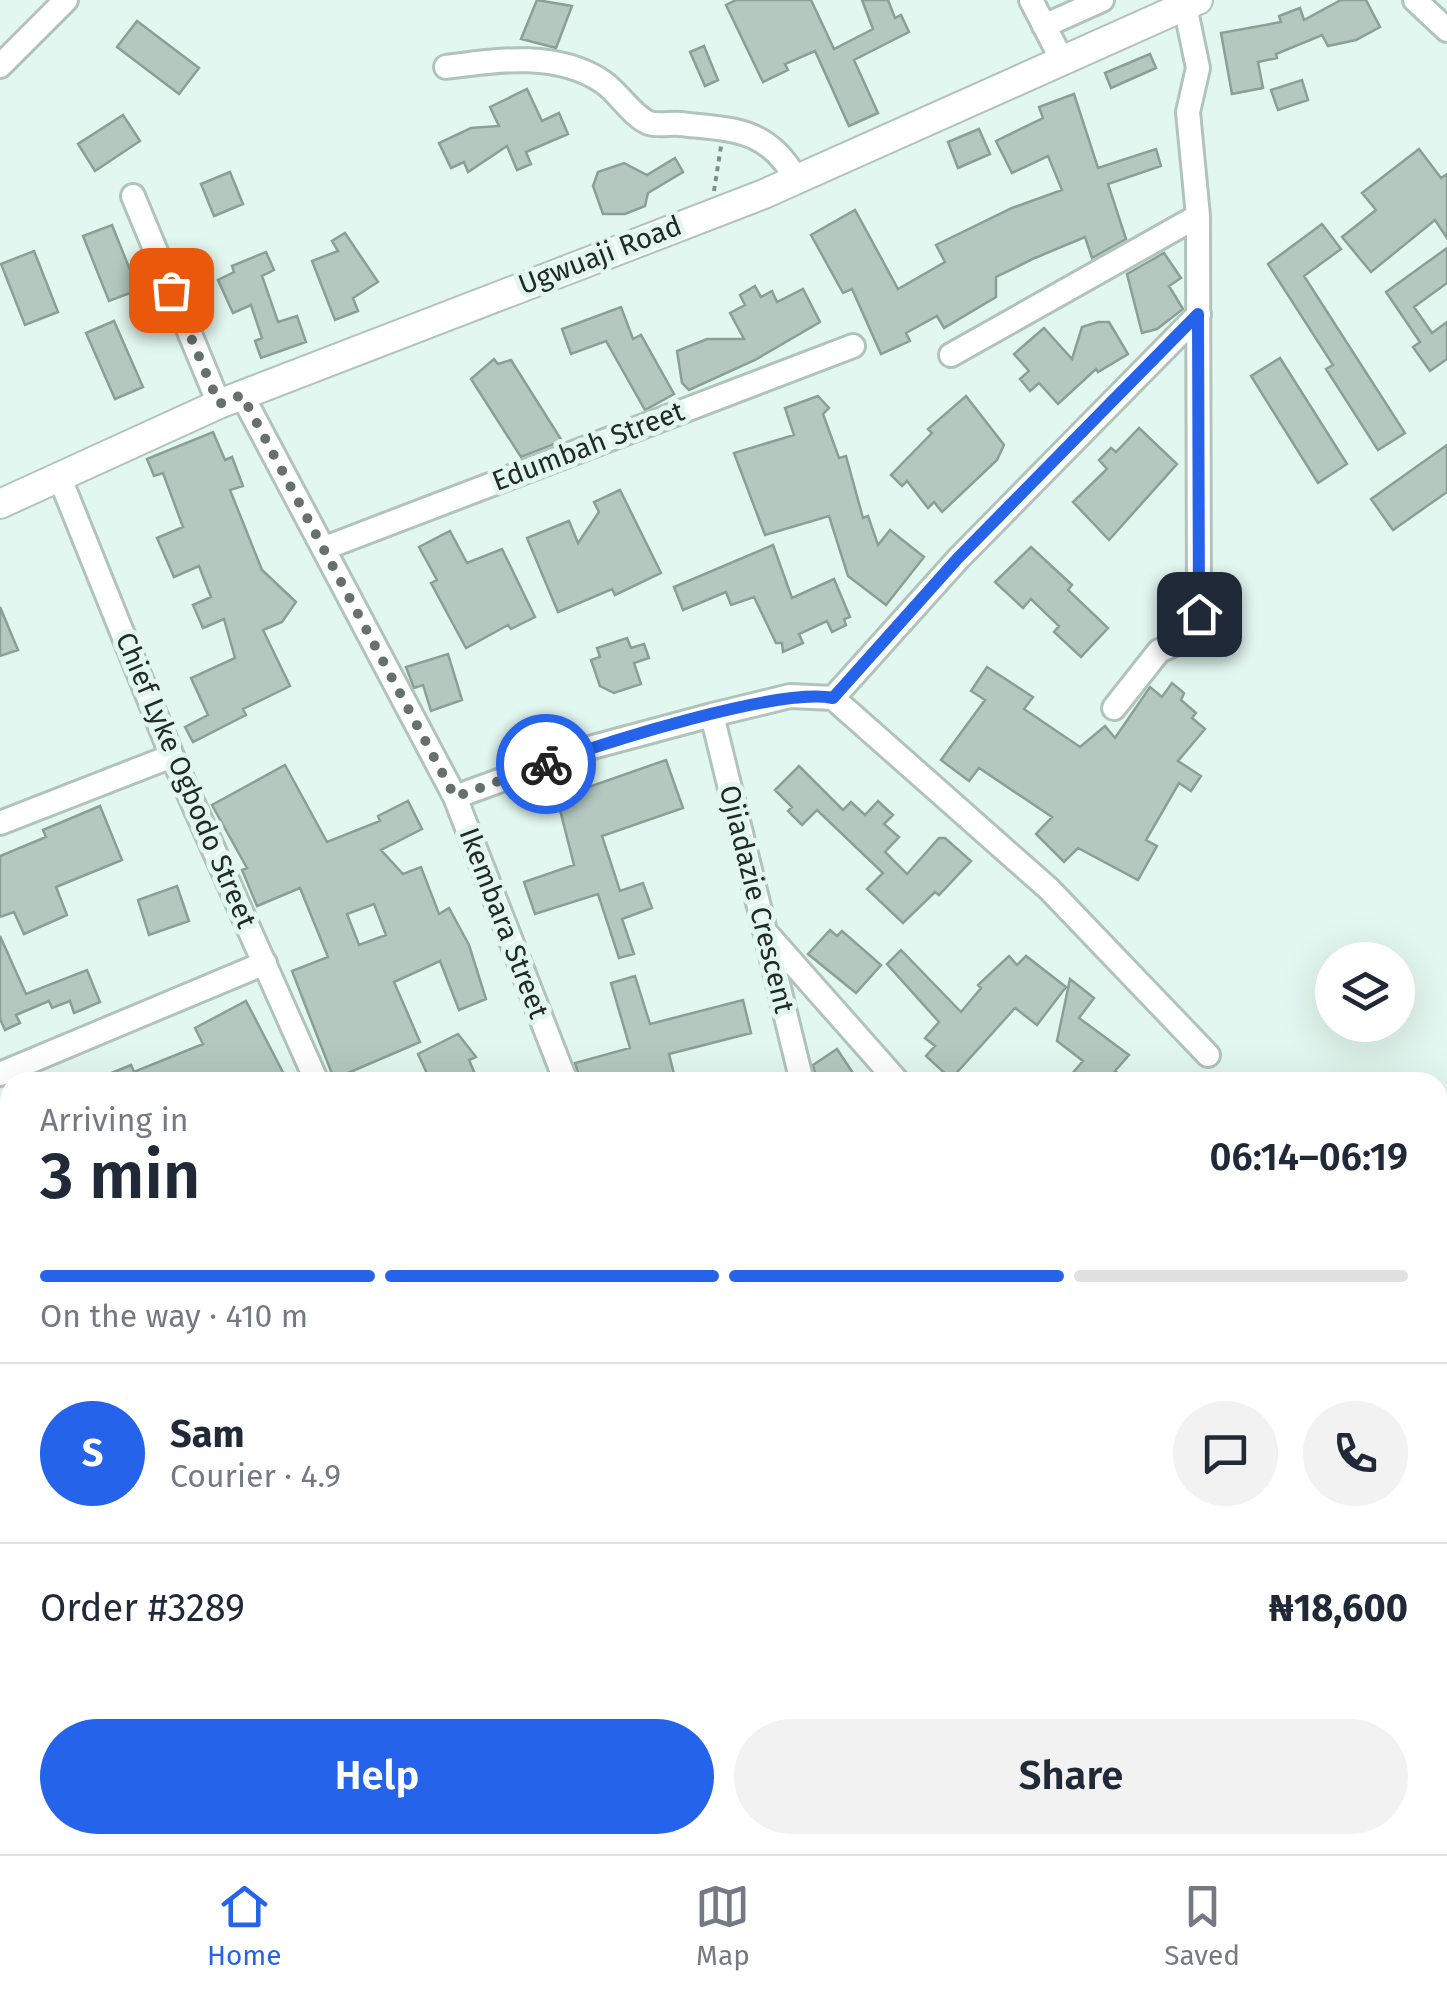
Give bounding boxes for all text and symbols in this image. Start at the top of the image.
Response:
street label: Ugwuaji Road [514,209,686,301]
pin [129,248,214,333]
icon: bag [144,263,199,318]
street label: Edumbah Street [487,394,689,498]
pin [1157,572,1242,657]
icon: home [1172,587,1227,642]
street label: Chief Lyke Ogbodo Street [109,627,264,933]
courier [496,714,596,814]
icon: bike [519,737,574,792]
street label: Ojiadazie Crescent [713,782,801,1017]
street label: Ikembara Street [452,823,556,1024]
map controls [1315,942,1415,1042]
button: layers [1315,942,1415,1042]
text: Arriving in [40,1101,188,1139]
text: 06:14–06:19 [1210,1134,1408,1180]
text: 3 min [40,1137,200,1215]
text: On the way · 410 m [40,1297,308,1335]
button: chat [1173,1401,1278,1506]
button: phone [1303,1401,1408,1506]
text: Sam [170,1411,245,1457]
text: S [82,1430,103,1476]
text: Courier · 4.9 [170,1457,341,1495]
text: Order #3289 [40,1585,245,1631]
text: ₦18,600 [1269,1585,1408,1631]
button: Help [40,1719,714,1834]
button: Share [734,1719,1408,1834]
tab: Home [207,1879,282,1972]
tab: Map [695,1879,750,1972]
tab: Saved [1164,1879,1240,1972]

